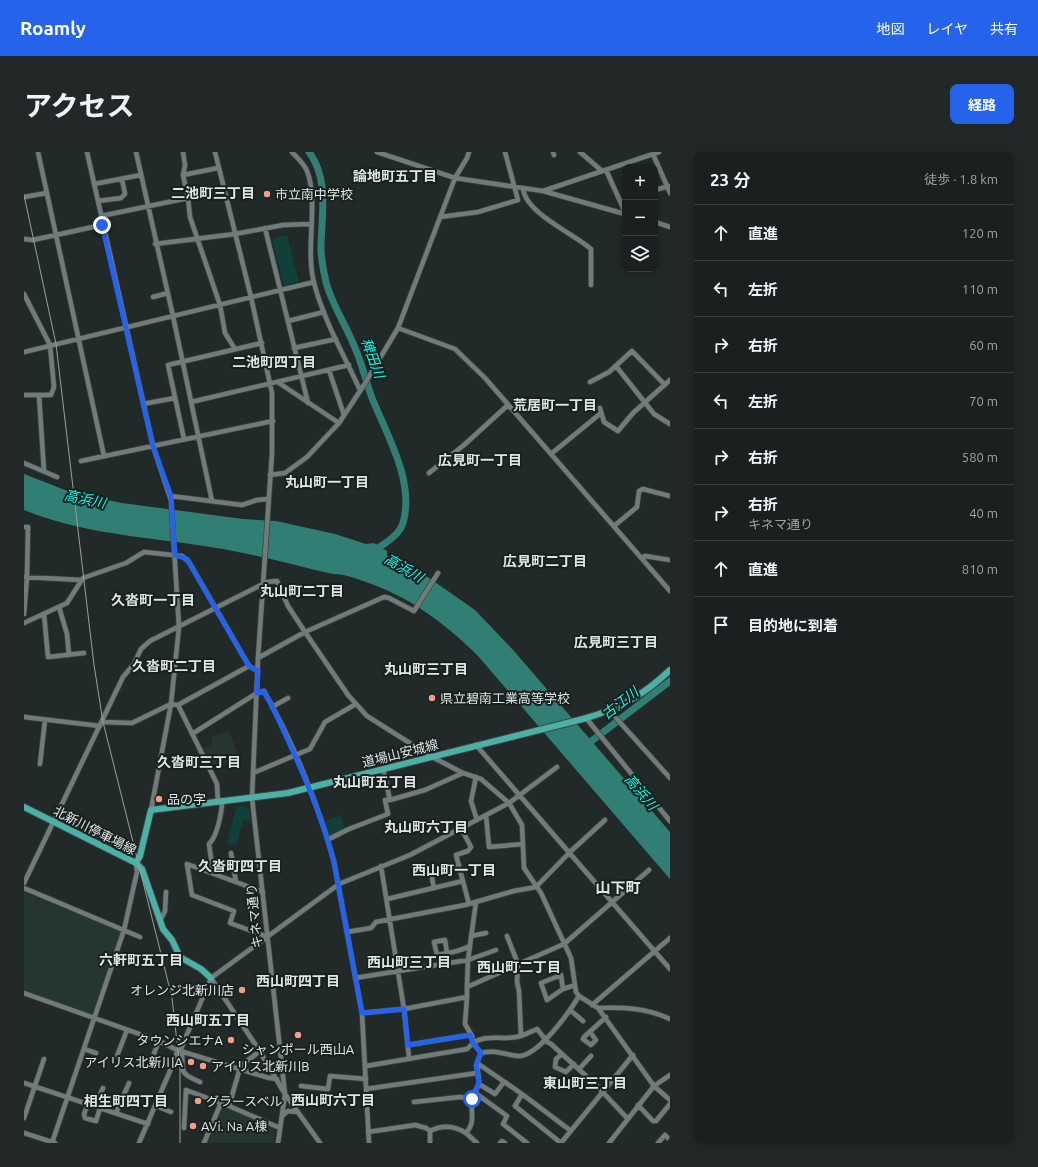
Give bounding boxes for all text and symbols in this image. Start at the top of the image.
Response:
text: Roamly [20,17,86,39]
text: 地図 [876,21,904,37]
text: レイヤ [926,21,968,37]
text: 共有 [990,21,1018,37]
button: 経路 [950,84,1014,124]
text: アクセス [24,90,135,121]
map controls [622,164,658,272]
button: + [622,164,658,200]
district label: 論地町五丁目 [353,168,437,184]
text: 23 分 [710,170,750,189]
text: 徒歩 · 1.8 km [924,172,998,186]
district label: 二池町三丁目 [171,185,255,201]
place label: 市立南中学校 [275,187,353,201]
marker: 市立南中学校 [262,189,272,199]
button: − [622,200,658,236]
route end [93,216,111,234]
icon: ahead [710,222,732,244]
text: 直進 [748,225,778,242]
text: 120 m [962,226,998,240]
button: layers [622,236,658,272]
icon: left [710,278,732,300]
text: 左折 [748,281,778,298]
text: 110 m [962,282,998,296]
icon: right [710,334,732,356]
water label: 稗田川 [358,336,389,382]
text: 右折 [748,337,778,354]
text: 60 m [969,338,998,352]
district label: 二池町四丁目 [232,354,316,370]
icon: left [710,390,732,412]
text: 左折 [748,393,778,410]
text: 70 m [969,394,998,408]
district label: 荒居町一丁目 [513,397,597,413]
icon: right [710,446,732,468]
text: 右折 [748,449,778,466]
text: 580 m [962,450,998,464]
district label: 広見町一丁目 [438,452,522,468]
district label: 丸山町一丁目 [285,474,369,490]
water label: 高浜川 [63,487,109,512]
text: 右折 [748,496,778,513]
icon: right [710,502,732,524]
text: 40 m [969,506,998,520]
text: キネマ通り [748,517,813,531]
water label: 高浜川 [382,551,428,586]
district label: 広見町二丁目 [503,553,587,569]
icon: ahead [710,558,732,580]
text: 直進 [748,561,778,578]
text: 810 m [962,562,998,576]
district label: 丸山町二丁目 [260,583,344,599]
district label: 久沓町一丁目 [111,592,195,608]
icon: arrive [710,614,732,636]
text: 目的地に到着 [748,617,838,634]
district label: 広見町三丁目 [574,634,658,650]
district label: 久沓町二丁目 [132,658,216,674]
district label: 丸山町三丁目 [384,661,468,677]
water label: 古江川 [599,683,643,722]
place label: 県立碧南工業高等学校 [440,691,570,705]
marker: 県立碧南工業高等学校 [427,693,437,703]
street label: 道場山安城線 [360,737,440,769]
district label: 久沓町三丁目 [157,754,241,770]
water label: 高浜川 [621,771,662,815]
district label: 丸山町五丁目 [333,774,417,790]
place label: 品の字 [167,792,206,806]
marker: 品の字 [154,794,164,804]
street label: 北新川停車場線 [51,803,139,857]
district label: 丸山町六丁目 [384,819,468,835]
district label: 久沓町四丁目 [198,858,282,874]
district label: 西山町一丁目 [412,862,496,878]
district label: 山下町 [595,879,641,896]
street label: キネマ通り [244,883,264,949]
district label: 六軒町五丁目 [99,952,183,968]
district label: 西山町三丁目 [367,954,451,970]
district label: 西山町二丁目 [477,959,561,975]
district label: 西山町四丁目 [256,973,340,989]
place label: オレンジ北新川店 [130,983,234,997]
marker: オレンジ北新川店 [237,985,247,995]
district label: 西山町五丁目 [166,1012,250,1028]
marker: シャンポール西山A [293,1030,303,1040]
place label: タウンシエナA [137,1033,224,1047]
marker: タウンシエナA [226,1035,236,1045]
place label: シャンポール西山A [242,1042,355,1056]
place label: アイリス北新川A [84,1055,184,1069]
marker: アイリス北新川A [186,1057,196,1067]
place label: アイリス北新川B [211,1059,310,1073]
marker: アイリス北新川B [198,1061,208,1071]
district label: 東山町三丁目 [543,1075,627,1091]
route start [463,1090,481,1108]
district label: 西山町六丁目 [291,1092,375,1108]
district label: 相生町四丁目 [84,1093,168,1109]
place label: グラースベル [206,1094,282,1108]
marker: グラースベル [193,1096,203,1106]
place label: AVi. Na A棟 [201,1119,267,1133]
marker: AVi. Na A棟 [188,1121,198,1131]

